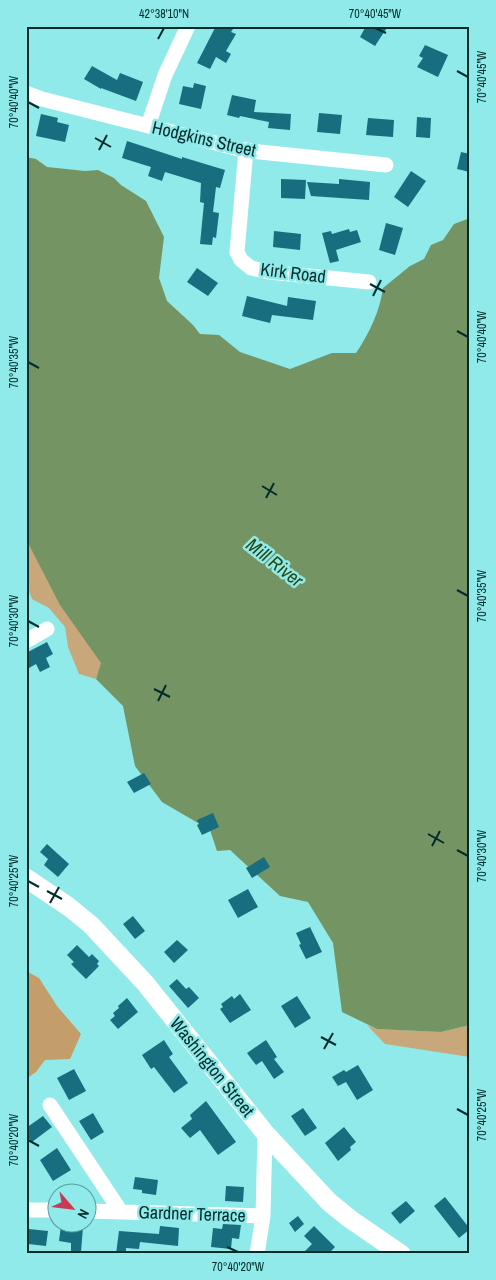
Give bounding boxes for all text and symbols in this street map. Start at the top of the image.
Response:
text: 42°38'10"N [139,6,189,22]
text: 70°40'45"W [349,6,402,22]
text: 70°40'45"W [474,50,490,103]
text: 70°40'40"W [6,75,22,128]
street label: Hodgkins Street [150,114,258,163]
street label: Kirk Road [259,256,327,289]
text: 70°40'40"W [474,310,490,363]
text: 70°40'35"W [6,335,22,388]
water label: Mill River [241,532,310,593]
text: 70°40'35"W [474,569,490,622]
text: 70°40'30"W [6,594,22,647]
text: 70°40'30"W [474,829,490,882]
text: 70°40'25"W [6,854,22,907]
street label: Washington Street [164,1012,260,1122]
text: 70°40'25"W [474,1088,490,1141]
text: 70°40'20"W [6,1113,22,1166]
north arrow [48,1182,98,1232]
street label: Gardner Terrace [138,1199,246,1228]
text: N [74,1206,93,1222]
text: 70°40'20"W [212,1259,265,1275]

